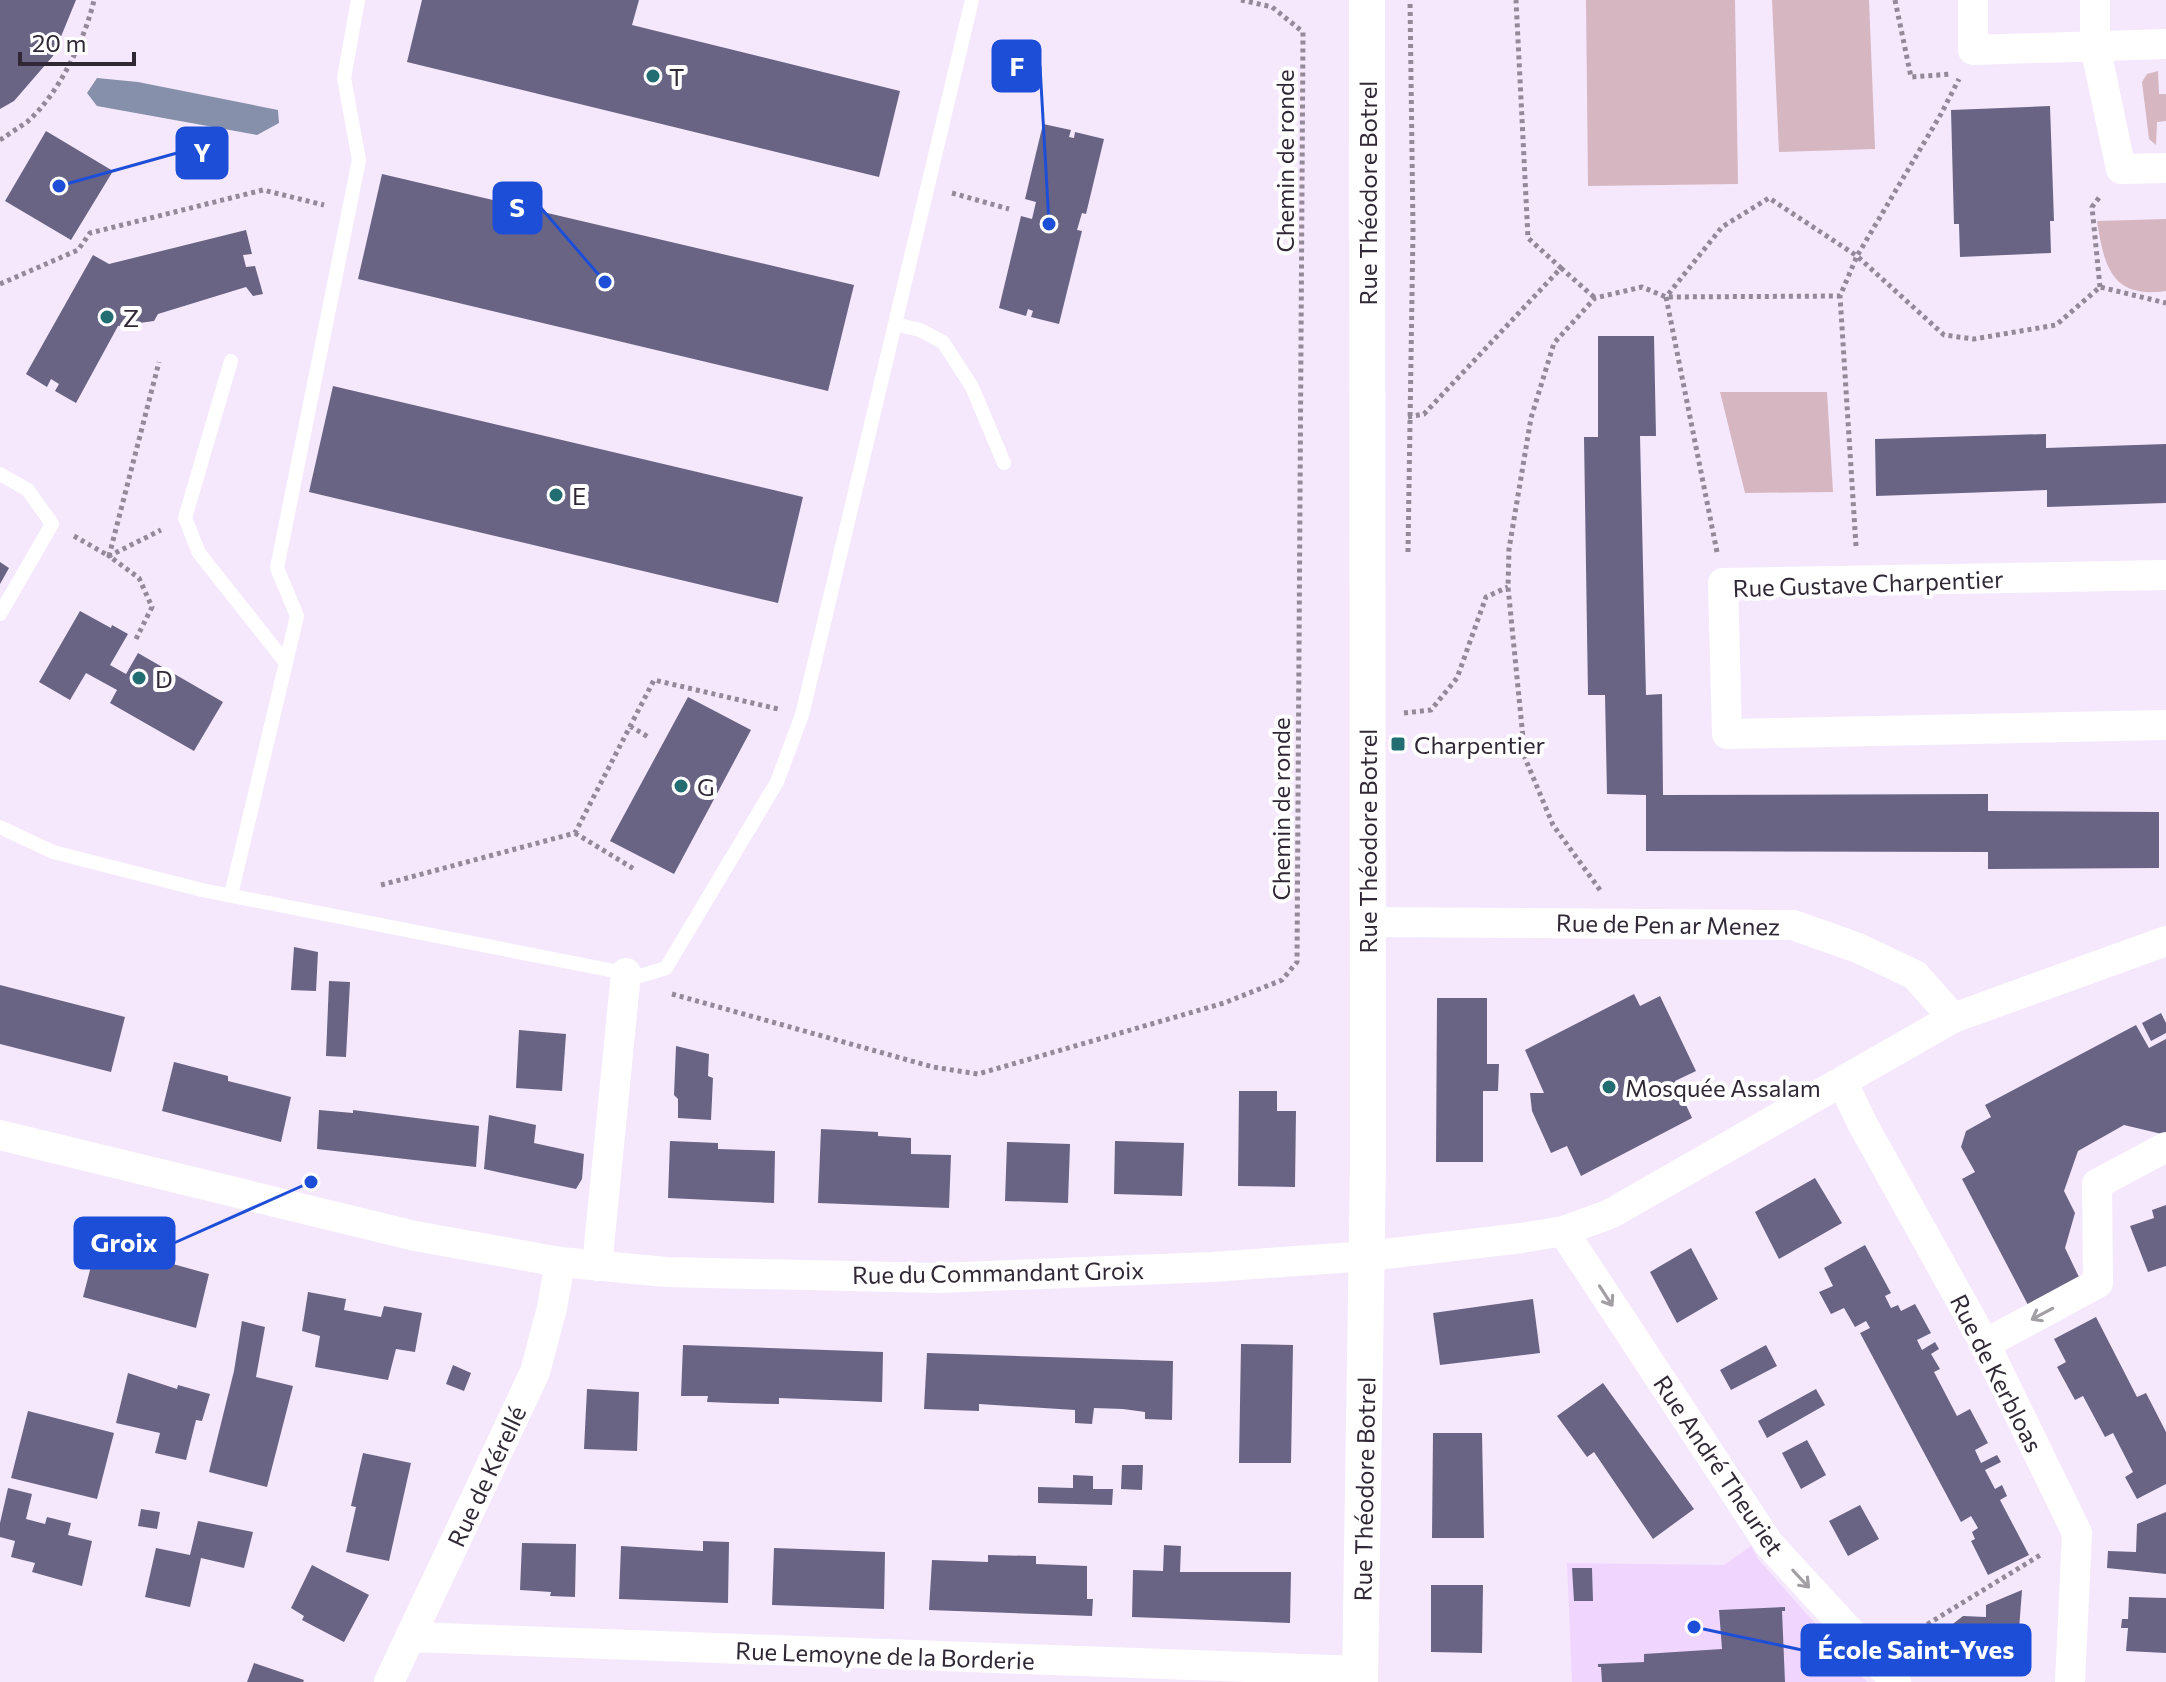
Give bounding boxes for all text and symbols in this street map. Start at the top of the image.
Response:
scale bar [20,16,134,66]
text: 20 m [32,28,86,57]
callout: F [993,41,1040,91]
text: F [1009,50,1025,81]
place label: T [669,62,684,91]
marker: T [644,67,662,85]
street label: Chemin de ronde [1270,69,1299,253]
street label: Rue Théodore Botrel [1353,81,1382,305]
callout: Y [177,128,227,178]
text: Y [193,136,211,167]
callout: S [494,183,541,233]
text: S [509,191,525,222]
place label: Z [123,303,139,332]
marker: Z [98,308,116,326]
place label: E [572,481,586,510]
marker: E [547,486,565,504]
street label: Rue Gustave Charpentier [1732,564,2004,602]
place label: D [155,664,173,693]
marker: D [130,669,148,687]
street label: Chemin de ronde [1266,717,1295,901]
street label: Rue Théodore Botrel [1353,729,1382,953]
place label: Charpentier [1414,730,1546,759]
marker: Charpentier [1389,735,1407,753]
place label: G [697,772,715,801]
marker: G [672,777,690,795]
street label: Rue de Pen ar Menez [1556,908,1780,940]
place label: Mosquée Assalam [1625,1073,1821,1102]
marker: Mosquée Assalam [1600,1078,1618,1096]
callout: Groix [75,1218,174,1268]
text: Groix [91,1226,158,1257]
street label: Rue du Commandant Groix [852,1255,1145,1289]
one-way arrow [1598,1284,1614,1307]
street label: Rue de Kerbloas [1945,1289,2049,1457]
one-way arrow [2030,1306,2054,1322]
street label: Rue André Theuriet [1648,1370,1790,1560]
street label: Rue Théodore Botrel [1348,1376,1380,1602]
street label: Rue de Kérellé [441,1401,531,1551]
one-way arrow [1791,1568,1809,1588]
callout: École Saint-Yves [1802,1625,2030,1675]
text: École Saint-Yves [1818,1633,2014,1664]
street label: Rue Lemoyne de la Borderie [735,1635,1035,1675]

